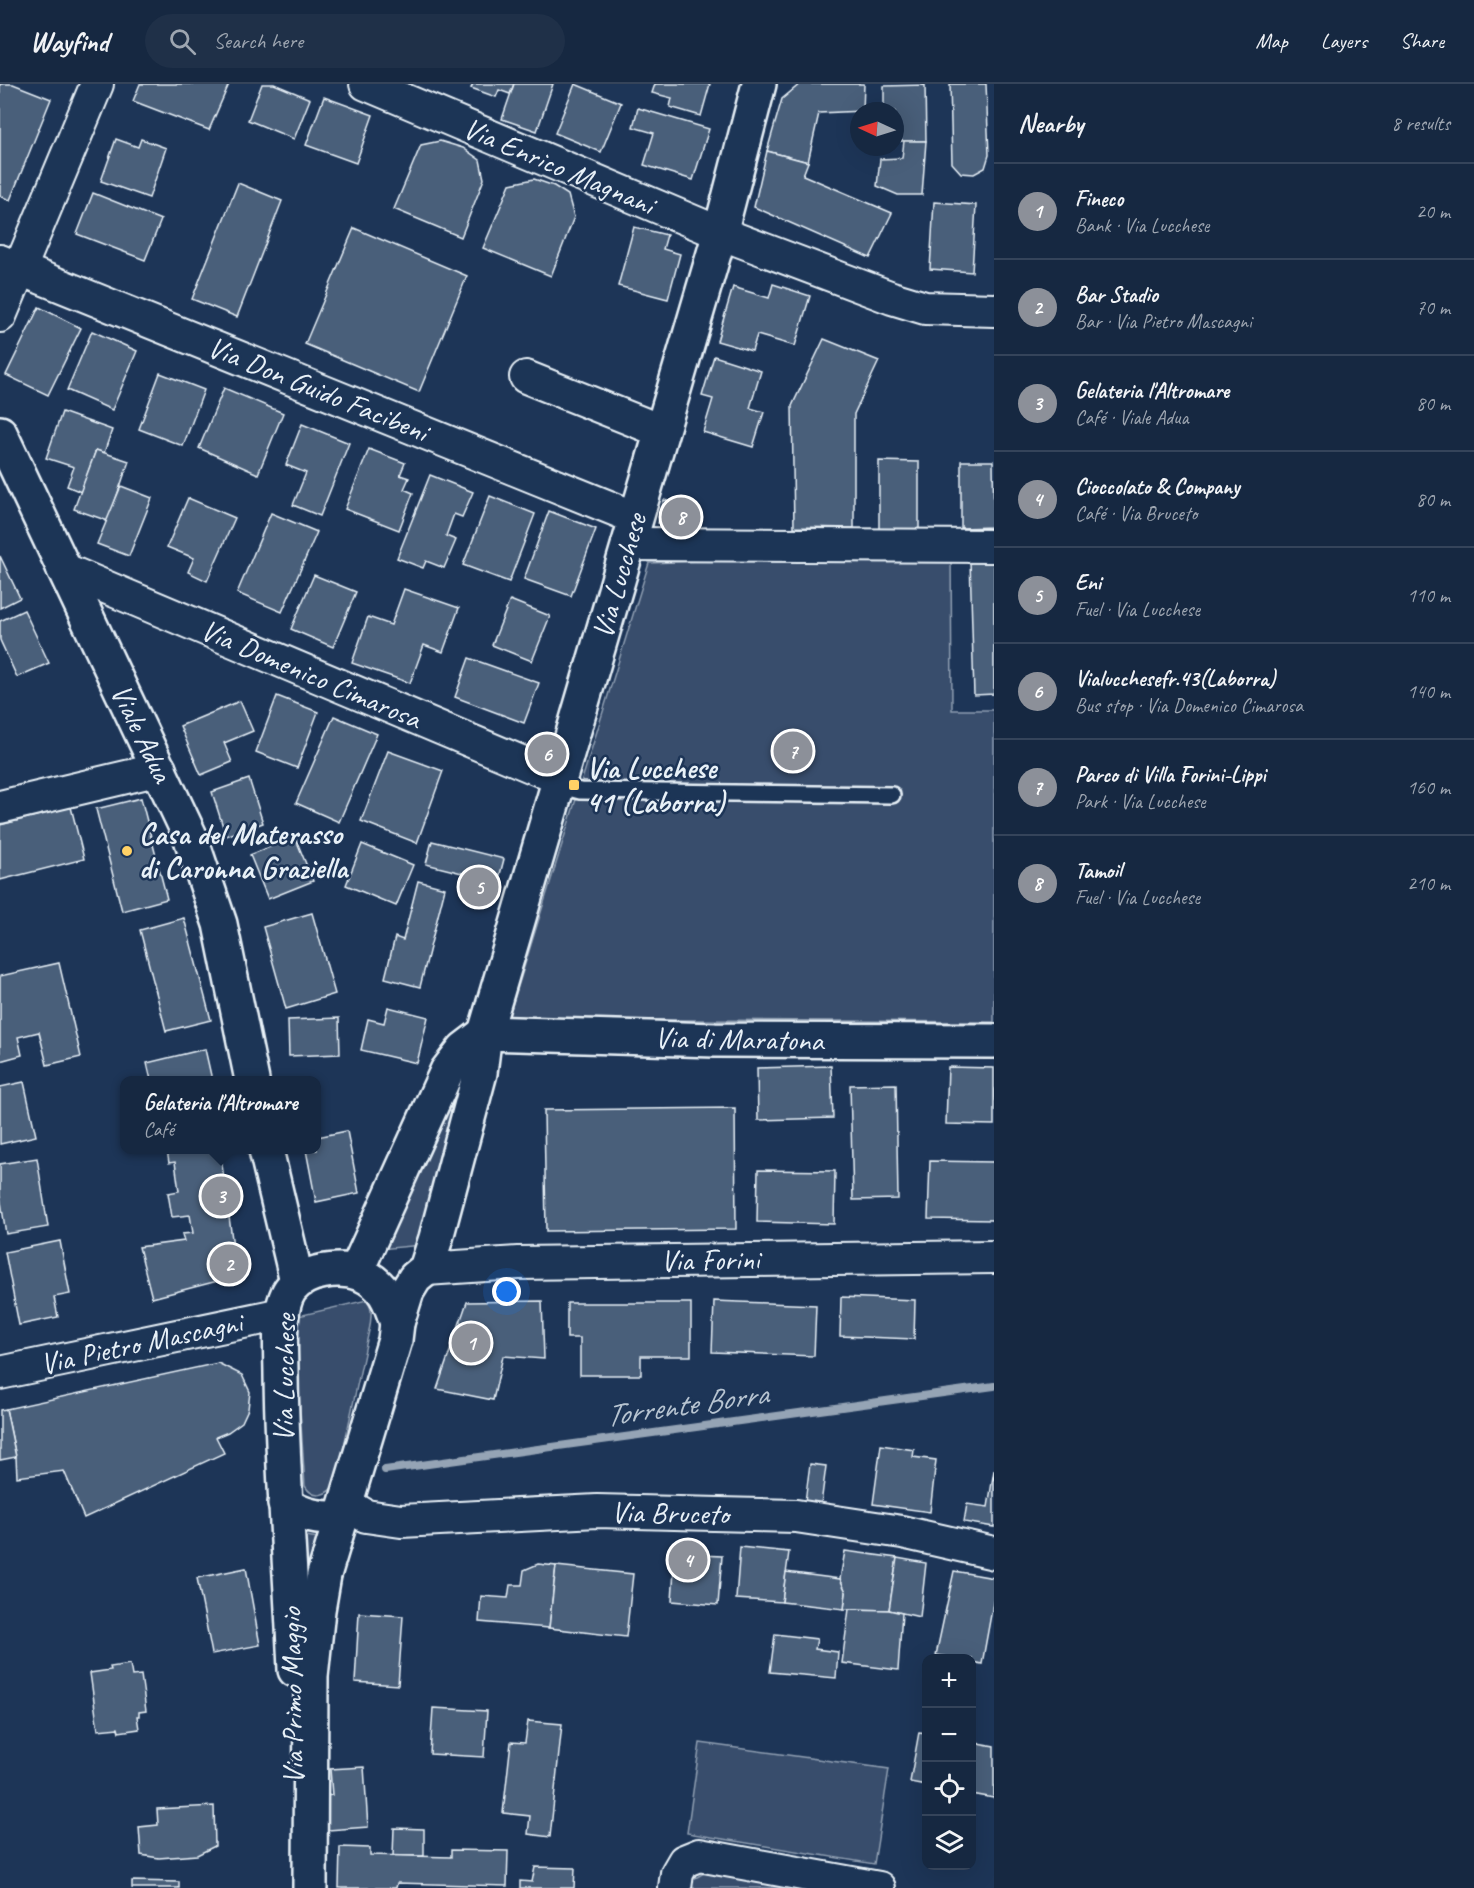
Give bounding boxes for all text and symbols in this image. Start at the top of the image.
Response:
search box [145,14,565,68]
text: Wayfind [30,24,109,59]
icon: search [166,25,199,58]
text: Search here [214,27,303,55]
text: Map [1255,28,1288,54]
text: Layers [1321,28,1367,54]
text: Share [1400,28,1444,54]
north arrow [850,102,904,156]
text: Nearby [1018,107,1083,140]
street label: Via Enrico Magnani [458,109,663,225]
text: 8 results [1391,111,1450,136]
text: Fineco [1075,185,1123,213]
text: 1 [1033,199,1042,224]
text: 20 m [1416,199,1450,224]
text: Bank · Via Lucchese [1075,213,1209,238]
text: Bar Stadio [1075,281,1158,309]
text: 2 [1033,295,1042,320]
text: 70 m [1416,295,1450,320]
text: Bar · Via Pietro Mascagni [1075,309,1252,334]
street label: Via Don Guido Facibeni [202,328,437,452]
text: Gelateria l'Altromare [1075,377,1229,405]
text: 3 [1033,391,1042,416]
text: 80 m [1416,391,1450,416]
text: Café · Viale Adua [1075,405,1189,430]
text: Cioccolato & Company [1075,473,1240,501]
text: 4 [1033,487,1042,512]
text: 80 m [1416,487,1450,512]
pin: 8 [662,494,700,540]
text: Café · Via Bruceto [1075,501,1197,526]
street label: Via Lucchese [583,507,656,643]
text: Eni [1075,569,1101,597]
text: 5 [1033,583,1042,608]
text: 110 m [1407,583,1450,608]
text: Fuel · Via Lucchese [1075,597,1200,622]
street label: Via Domenico Cimarosa [195,610,429,738]
text: Vialucchesefr.43(Laborra) [1075,665,1275,693]
street label: Viale Adua [102,678,183,790]
text: 6 [1033,679,1042,704]
text: 140 m [1407,679,1450,704]
text: Bus stop · Via Domenico Cimarosa [1075,693,1303,718]
pin: 7 [774,728,812,774]
pin: 6 [528,732,566,776]
place label: Via Lucchese 41 (Laborra) [586,749,727,821]
text: Parco di Villa Forini-Lippi [1075,761,1266,789]
text: 7 [1033,775,1042,800]
text: 160 m [1407,775,1450,800]
marker: Via Lucchese 41 (Laborra) [567,778,581,792]
text: Park · Via Lucchese [1075,789,1205,814]
place label: Casa del Materasso di Caronna Graziella [139,815,350,887]
marker: Casa del Materasso di Caronna Graziella [120,844,134,858]
text: Tamoil [1075,857,1122,885]
pin: 5 [460,864,498,910]
text: 8 [1033,871,1042,896]
text: 210 m [1407,871,1450,896]
text: Fuel · Via Lucchese [1075,885,1200,910]
street label: Via di Maratona [654,1019,826,1060]
popup [120,1076,321,1154]
text: Gelateria l'Altromare [143,1089,298,1117]
text: Café [143,1117,174,1142]
pin: 3 [202,1174,240,1218]
street label: Via Forini [660,1240,763,1280]
pin: 2 [210,1242,248,1286]
your location [492,1277,521,1306]
street label: Via Pietro Mascagni [37,1302,249,1383]
street label: Via Lucchese [264,1311,304,1442]
pin: 1 [452,1320,490,1366]
water label: Torrente Borra [602,1372,773,1436]
street label: Via Bruceto [611,1493,733,1533]
pin: 4 [668,1538,708,1582]
street label: Via Primo Maggio [271,1606,313,1785]
map controls [922,1654,976,1870]
button: + [922,1654,976,1708]
button: − [922,1708,976,1762]
button: locate [922,1762,976,1816]
button: layers [922,1816,976,1870]

